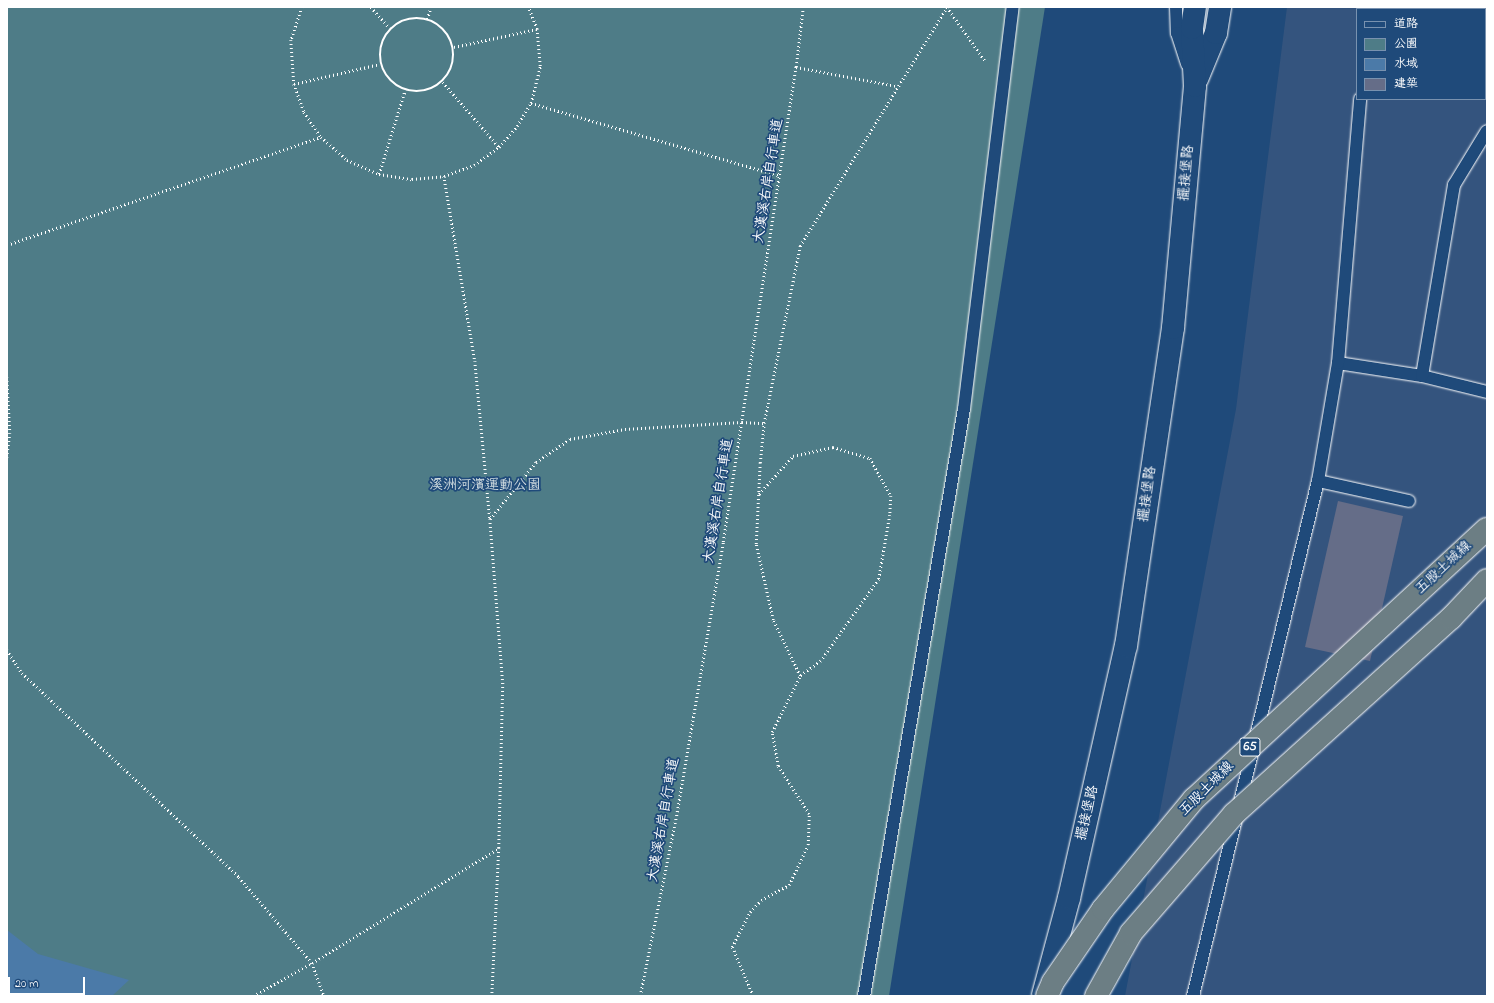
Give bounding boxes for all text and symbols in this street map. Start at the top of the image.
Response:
legend [1356,8,1486,100]
text: 道路 [1394,15,1418,33]
text: 公園 [1394,35,1418,53]
text: 水域 [1394,55,1418,73]
text: 建築 [1394,75,1418,93]
street label: 大漢溪右岸自行車道 [751,117,787,245]
street label: 擺接堡路 [1176,144,1198,202]
street label: 大漢溪右岸自行車道 [701,437,737,565]
street label: 擺接堡路 [1136,465,1160,523]
park label: 溪洲河濱運動公園 [429,478,541,494]
street label: 五股土城線 [1413,538,1475,598]
road number: 65 [1239,736,1261,758]
street label: 大漢溪右岸自行車道 [645,756,683,884]
street label: 五股土城線 [1176,758,1238,820]
street label: 擺接堡路 [1074,784,1102,842]
scale bar [10,969,87,995]
text: 20 m [15,975,38,993]

